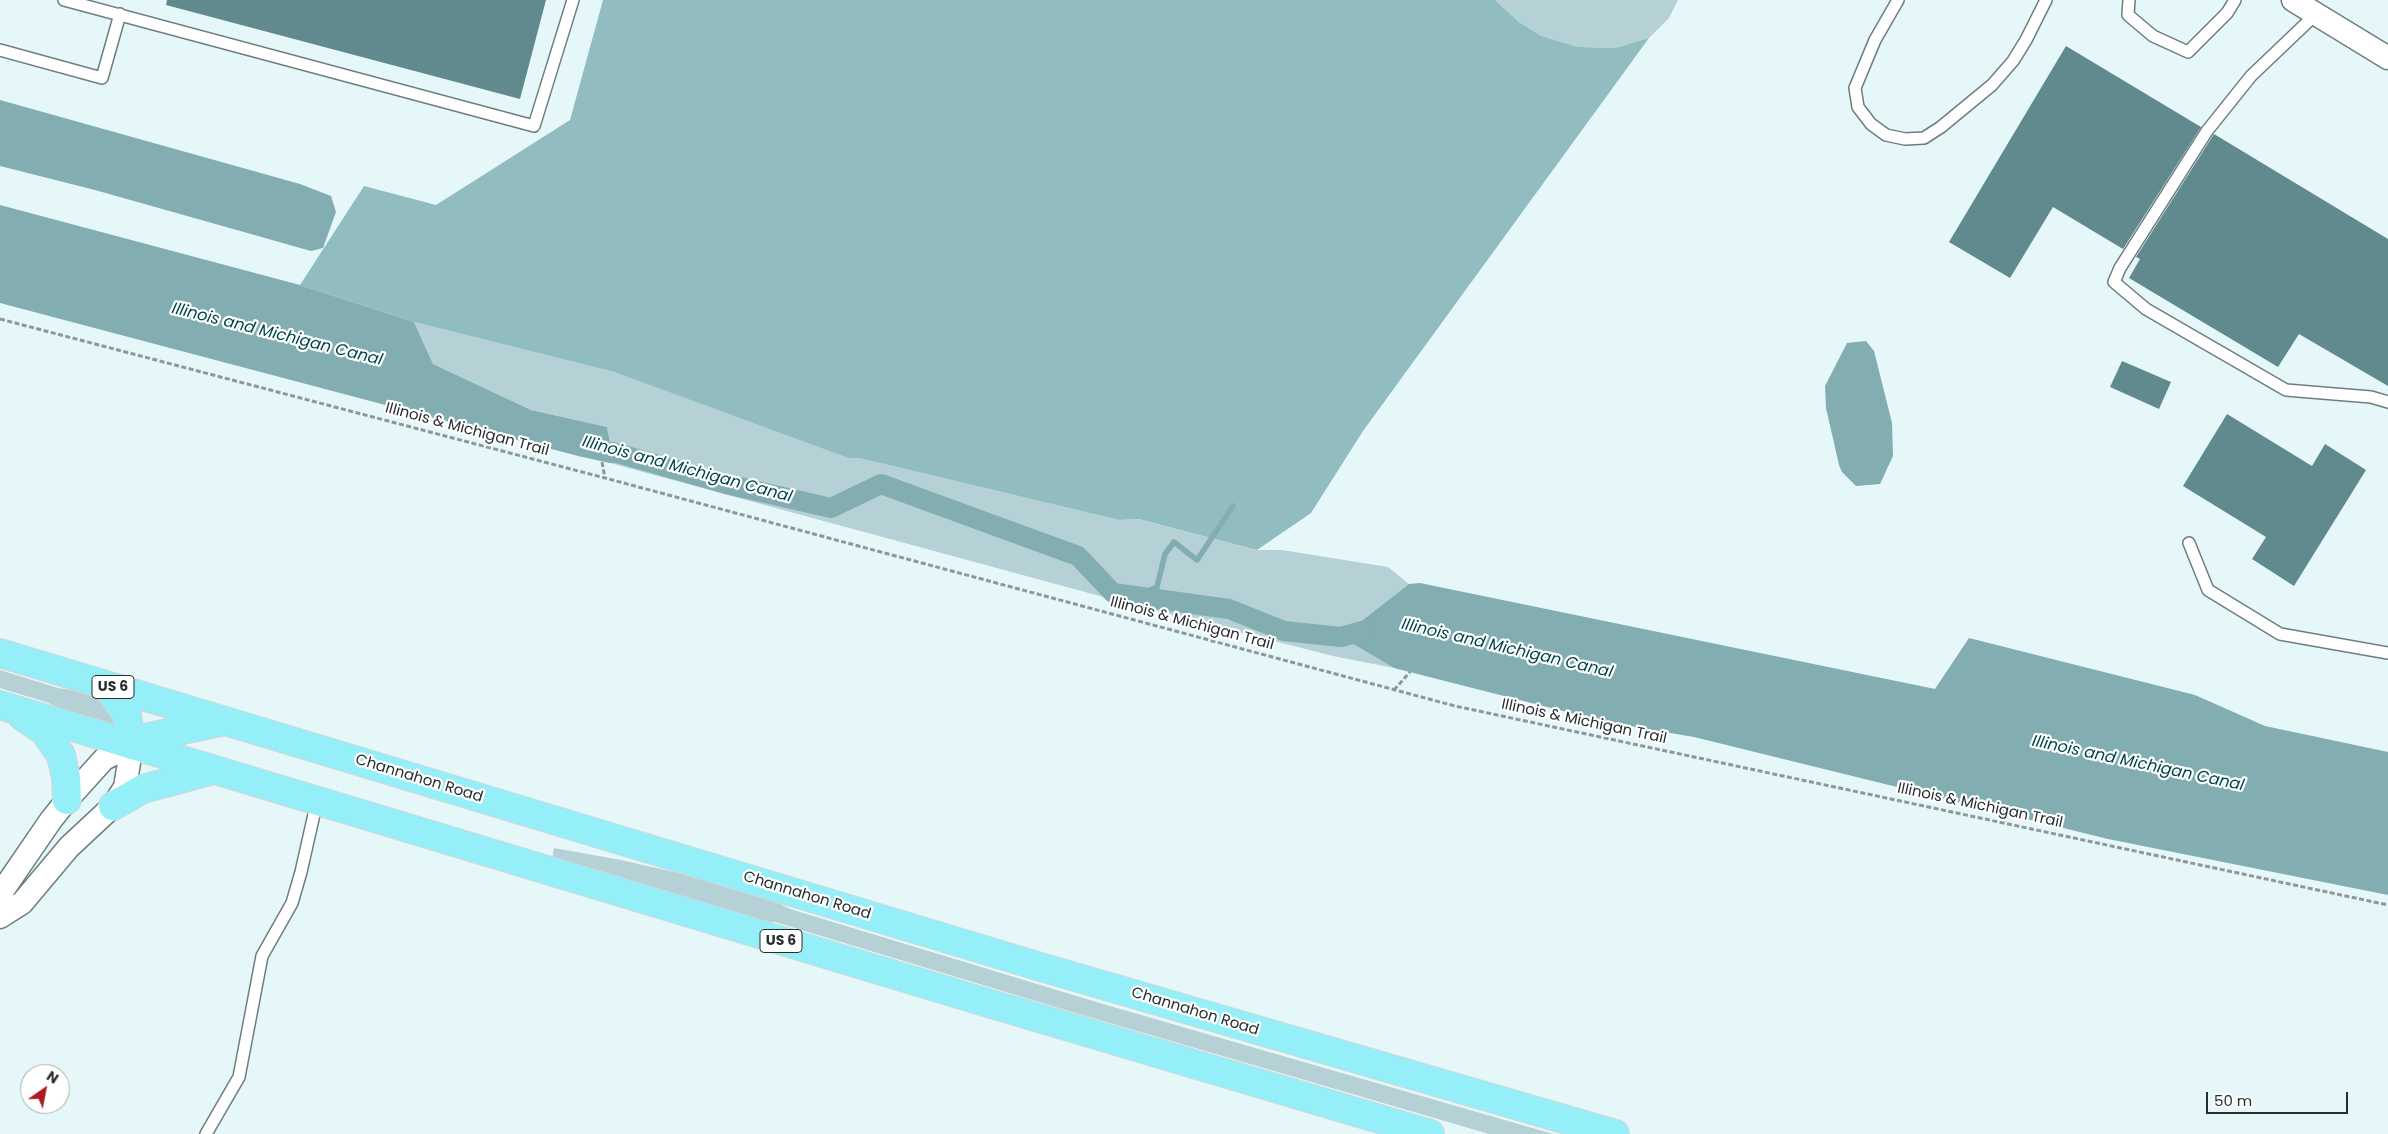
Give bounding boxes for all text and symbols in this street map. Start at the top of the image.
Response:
water label: Illinois and Michigan Canal [170,300,384,370]
street label: Illinois & Michigan Trail [383,399,551,461]
water label: Illinois and Michigan Canal [580,433,794,507]
street label: Illinois & Michigan Trail [1108,593,1276,655]
water label: Illinois and Michigan Canal [1399,615,1615,683]
road number: US 6 [92,676,134,699]
street label: Illinois & Michigan Trail [1500,696,1668,748]
water label: Illinois and Michigan Canal [2030,732,2246,796]
street label: Channahon Road [353,751,485,807]
street label: Illinois & Michigan Trail [1896,780,2064,832]
street label: Channahon Road [741,868,873,924]
road number: US 6 [760,929,802,952]
street label: Channahon Road [1129,984,1261,1040]
north arrow [20,1064,70,1114]
text: N [43,1066,62,1089]
scale bar [2208,1082,2350,1114]
text: 50 m [2214,1090,2252,1111]

